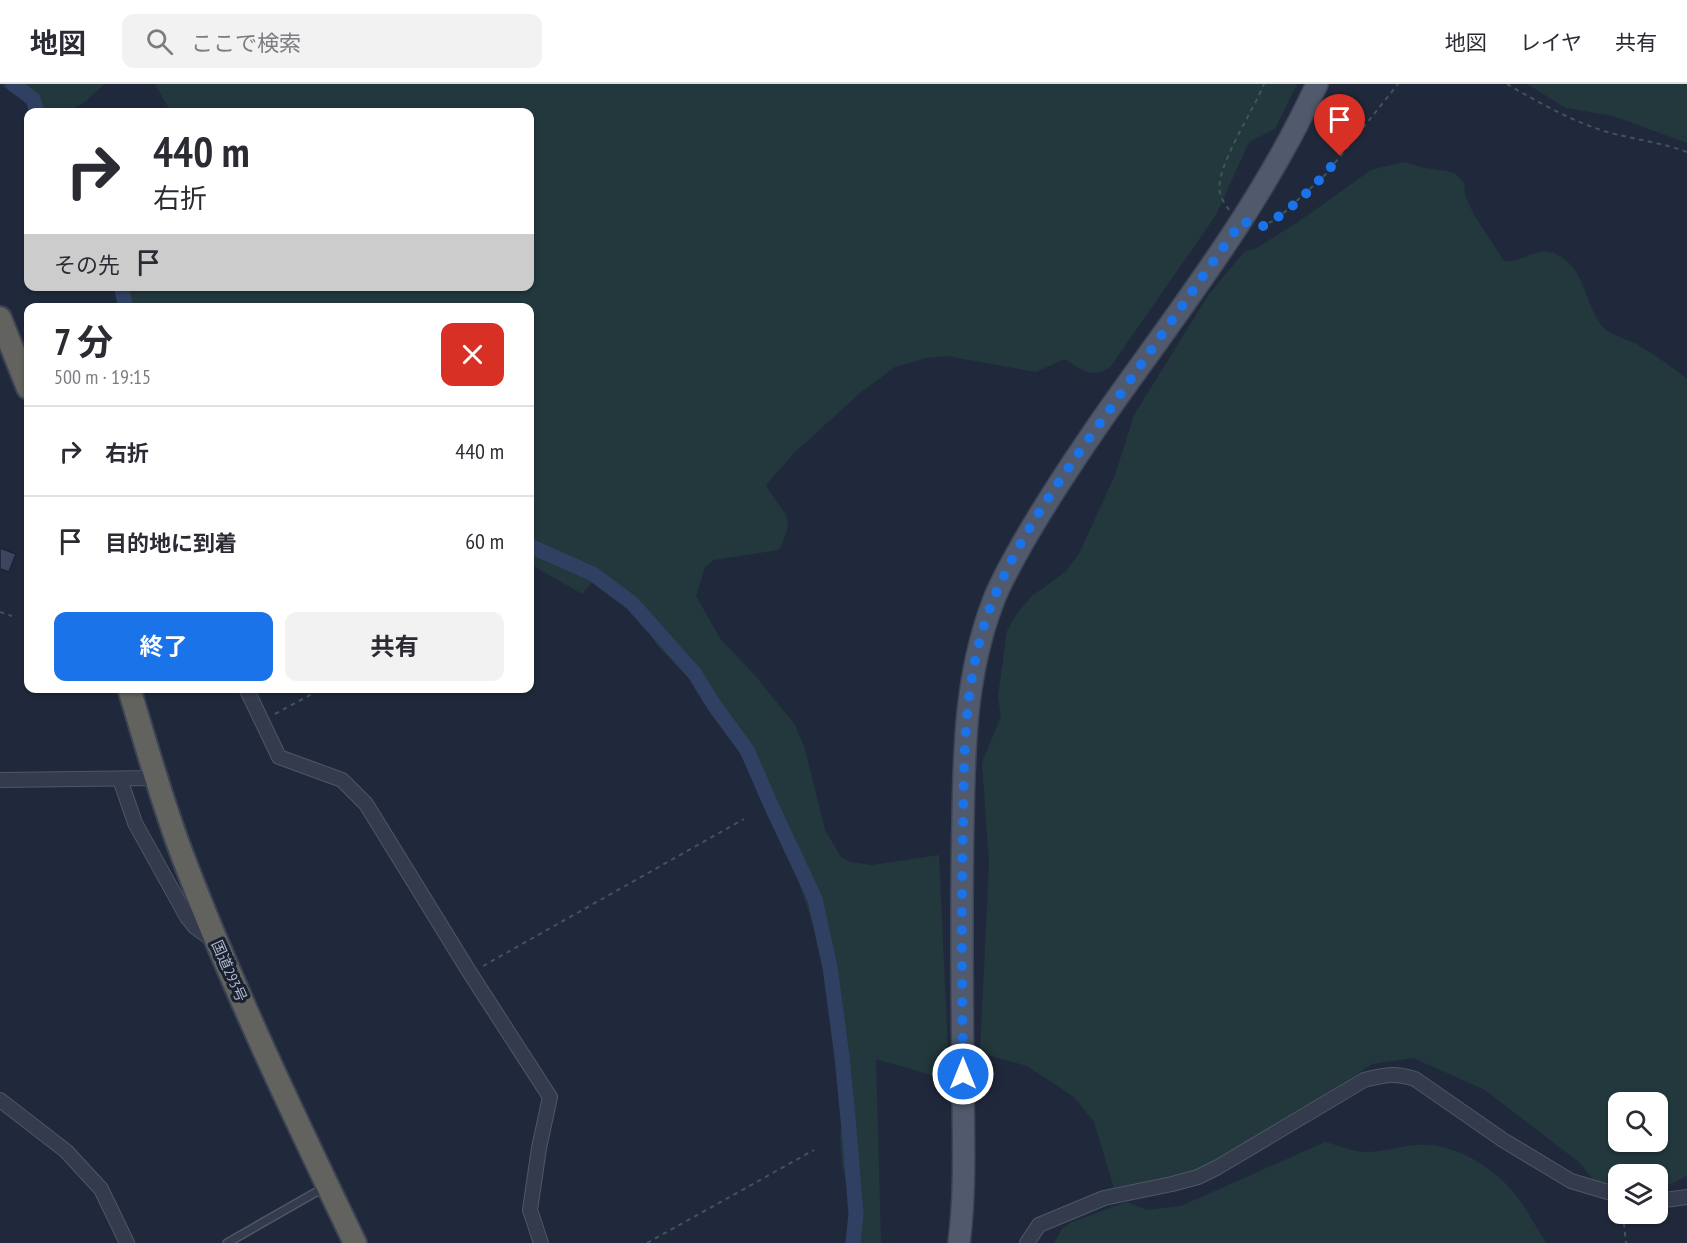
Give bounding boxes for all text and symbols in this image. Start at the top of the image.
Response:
search box [122,14,542,68]
text: 地図 [30,24,86,61]
icon: search [143,25,176,58]
text: ここで検索 [191,29,301,57]
text: 地図 [1445,29,1487,56]
text: レイヤ [1520,29,1582,56]
text: 共有 [1615,29,1657,56]
pin [1314,94,1365,156]
icon: arrive [1323,103,1356,136]
text: 440 m [153,124,250,179]
icon: right [54,132,132,210]
text: 右折 [153,181,207,215]
icon: arrive [132,246,165,279]
text: その先 [54,251,120,279]
text: 7 分 [54,318,113,365]
button: close [441,323,504,386]
text: 500 m · 19:15 [54,364,151,390]
icon: right [54,435,87,468]
text: 440 m [455,437,504,465]
text: 右折 [105,439,149,467]
icon: arrive [54,525,87,558]
text: 60 m [465,527,504,555]
text: 目的地に到着 [105,529,237,557]
button: 終了 [54,612,273,681]
button: 共有 [285,612,504,681]
street label: 国道293号 [208,937,251,1004]
position arrow [931,1042,995,1106]
map controls [1608,1092,1668,1224]
button: search [1608,1092,1668,1152]
button: layers [1608,1164,1668,1224]

